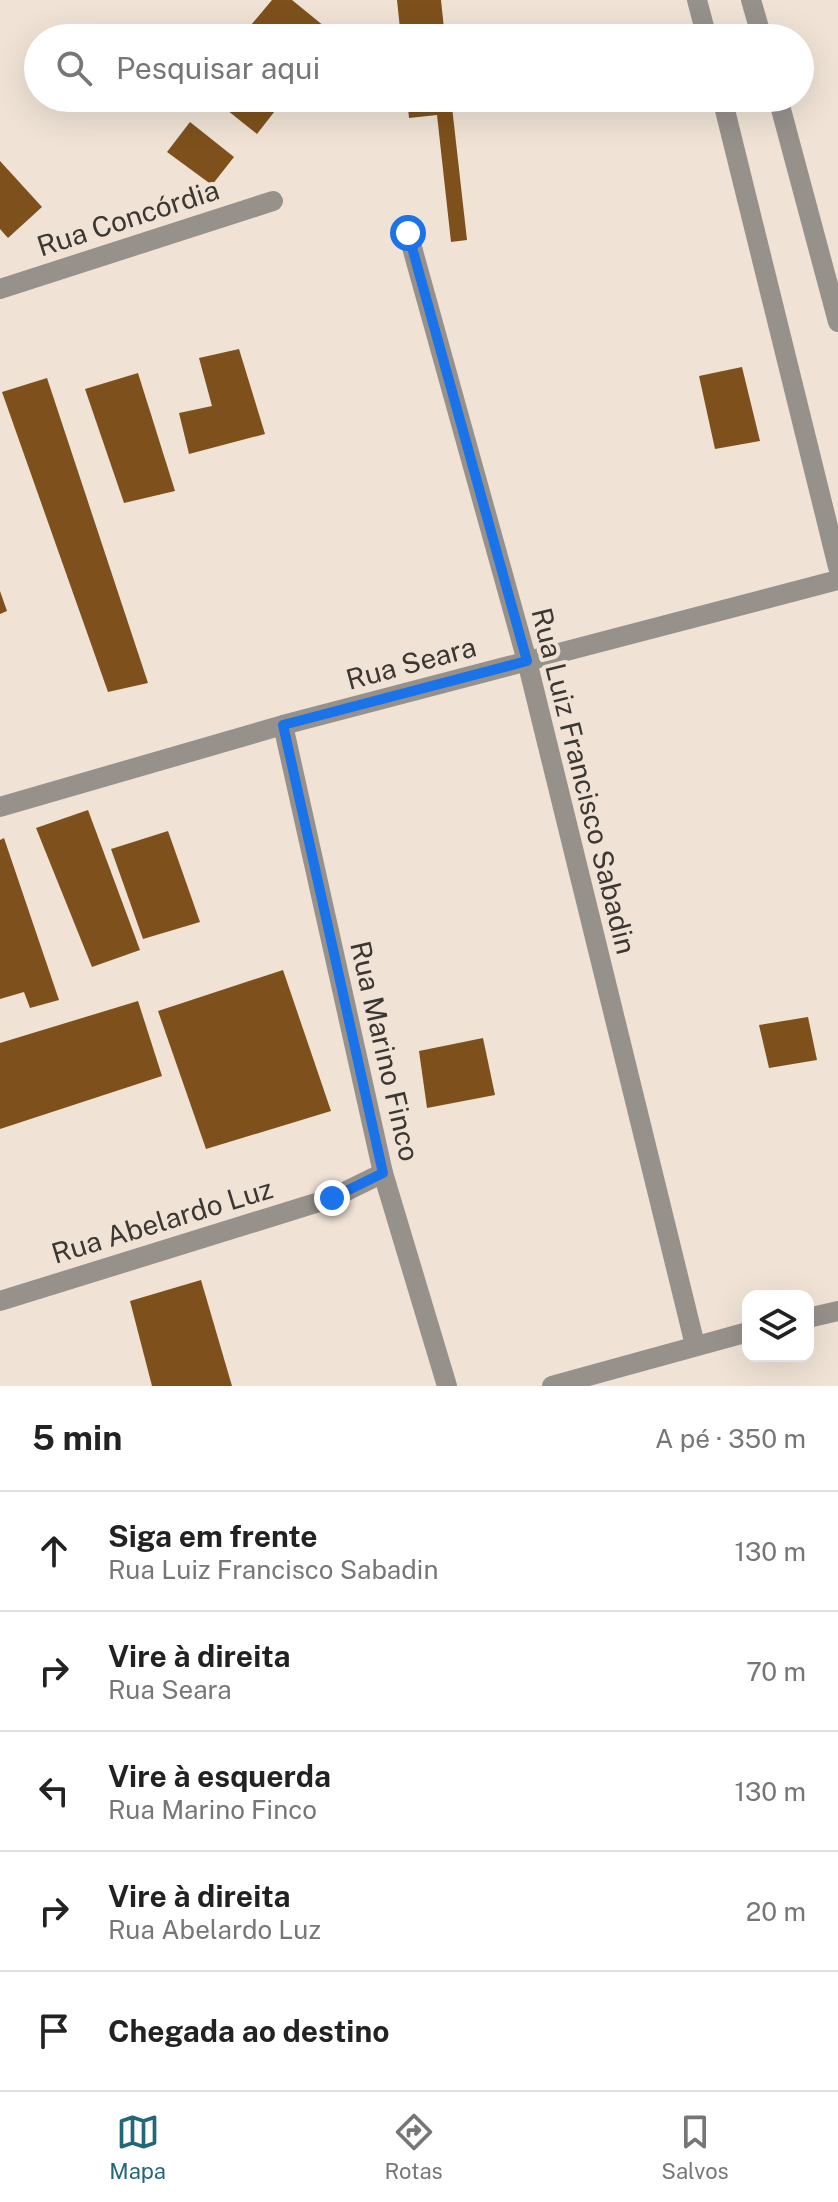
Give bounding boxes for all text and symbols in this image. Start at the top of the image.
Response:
search box [24,24,814,112]
icon: search [52,46,96,90]
text: Pesquisar aqui [116,50,320,86]
street label: Rua Concórdia [33,173,223,262]
route start [390,215,426,251]
street label: Rua Luiz Francisco Sabadin [525,604,644,958]
street label: Rua Seara [342,629,479,696]
street label: Rua Marino Finco [344,938,427,1164]
street label: Rua Abelardo Luz [47,1171,276,1270]
route end [314,1180,350,1216]
map controls [742,1290,814,1362]
button: layers [742,1290,814,1362]
text: 5 min [32,1418,122,1458]
text: A pé · 350 m [655,1423,806,1454]
text: Siga em frente [108,1518,318,1554]
icon: ahead [32,1529,76,1573]
text: 130 m [734,1536,806,1567]
text: Rua Luiz Francisco Sabadin [108,1554,438,1585]
text: Vire à direita [108,1638,291,1674]
icon: right [32,1649,76,1693]
text: 70 m [746,1656,806,1687]
text: Rua Seara [108,1674,232,1705]
text: Vire à esquerda [108,1758,331,1794]
icon: left [32,1769,76,1813]
text: 130 m [734,1776,806,1807]
text: Rua Marino Finco [108,1794,317,1825]
text: Vire à direita [108,1878,291,1914]
icon: right [32,1889,76,1933]
text: 20 m [746,1896,806,1927]
text: Rua Abelardo Luz [108,1914,321,1945]
icon: arrive [32,2009,76,2053]
text: Chegada ao destino [108,2013,389,2049]
tab: Mapa [109,2110,166,2184]
tab: Rotas [385,2110,443,2184]
tab: Salvos [661,2110,729,2184]

